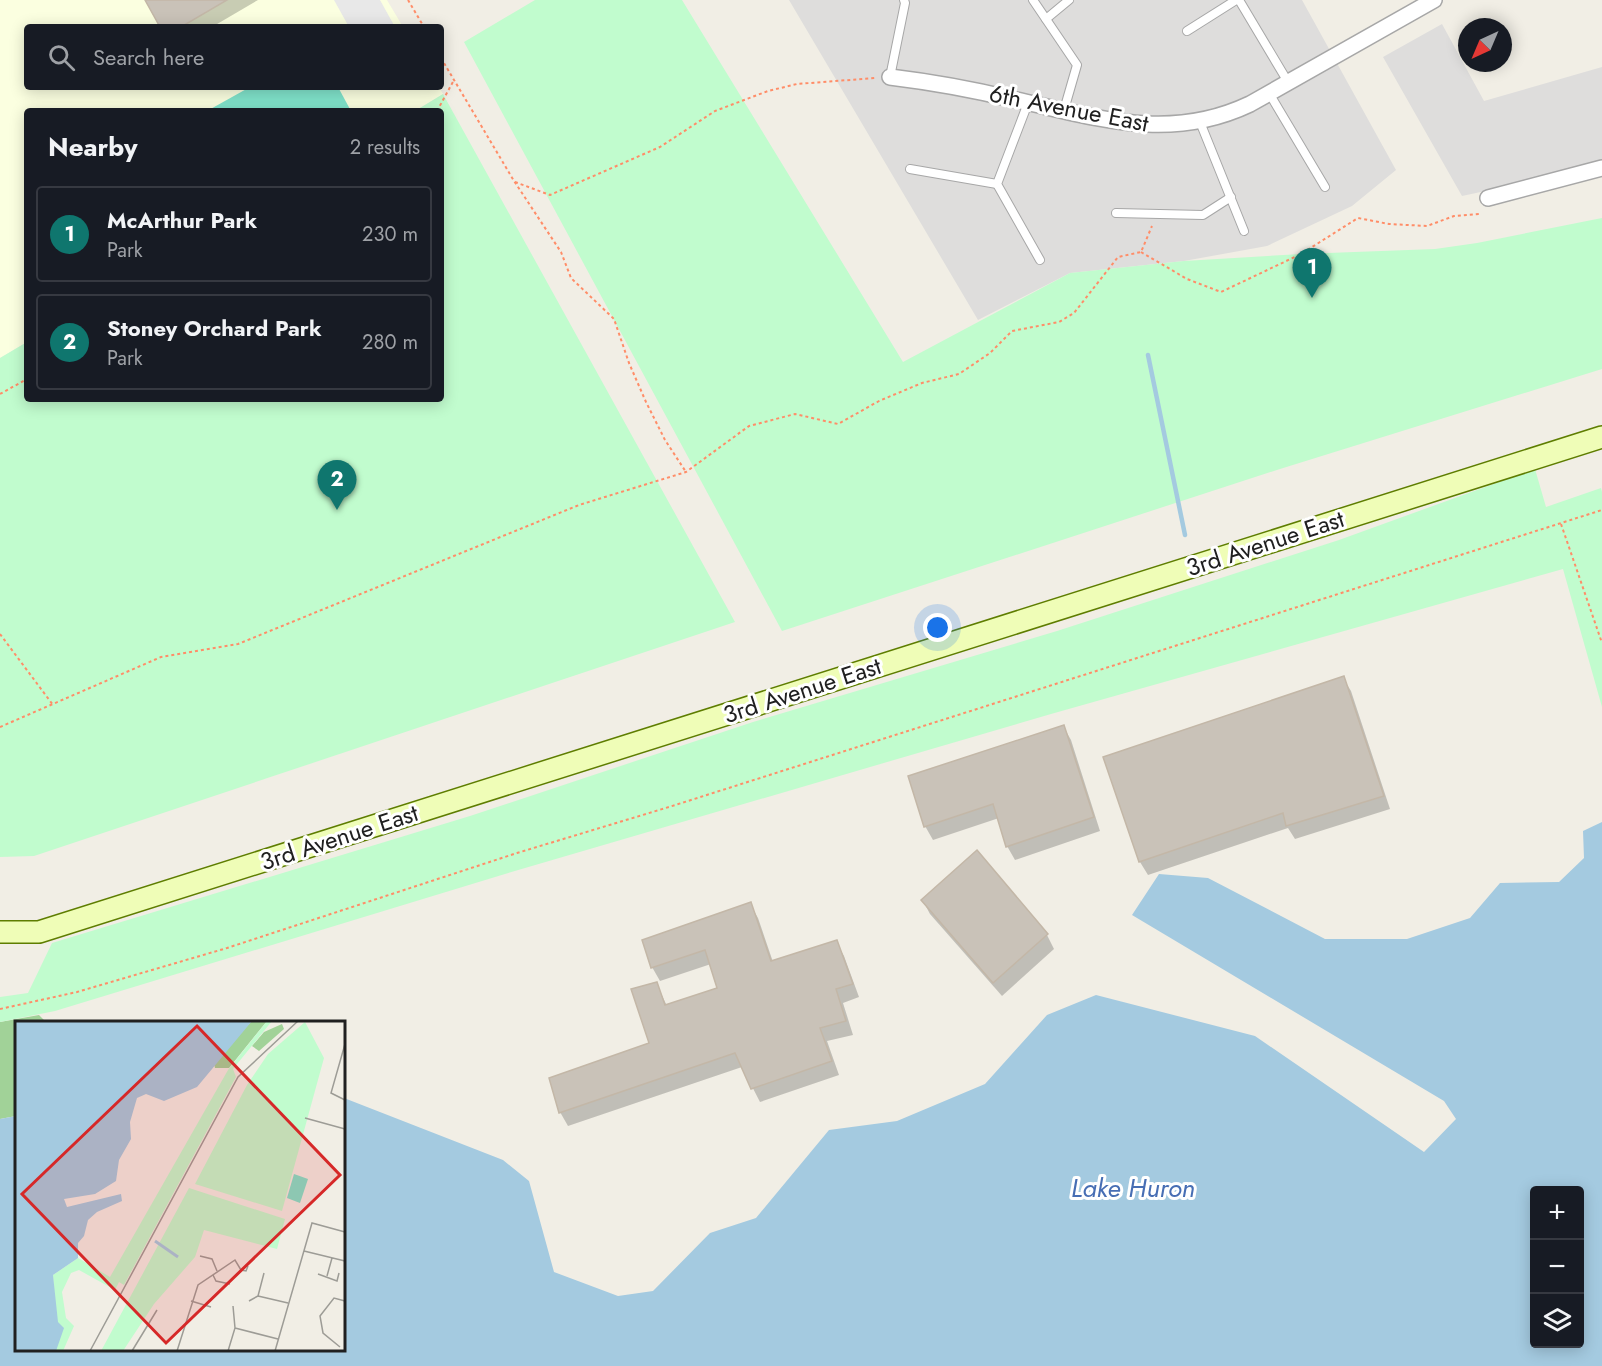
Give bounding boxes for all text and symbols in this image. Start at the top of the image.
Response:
north arrow [1458,18,1512,72]
search box [24,24,444,90]
icon: search [45,41,78,74]
text: Search here [93,41,204,73]
street label: 6th Avenue East [986,75,1152,141]
text: Nearby [48,128,137,166]
text: 2 results [350,133,420,162]
text: McArthur Park [107,204,257,236]
text: 1 [64,220,75,249]
text: 230 m [362,220,418,249]
text: Park [107,236,143,265]
pin: 1 [1292,248,1332,298]
text: Stoney Orchard Park [107,312,322,344]
text: 2 [63,328,76,357]
text: 280 m [362,328,418,357]
text: Park [107,344,143,373]
pin: 2 [318,460,356,510]
street label: 3rd Avenue East [1181,501,1349,585]
your location [923,613,952,642]
street label: 3rd Avenue East [718,648,886,732]
street label: 3rd Avenue East [255,795,423,879]
inset map [15,1021,345,1351]
water label: Lake Huron [1071,1169,1195,1207]
map controls [1530,1186,1584,1348]
button: + [1530,1186,1584,1240]
button: − [1530,1240,1584,1294]
button: layers [1530,1294,1584,1348]

